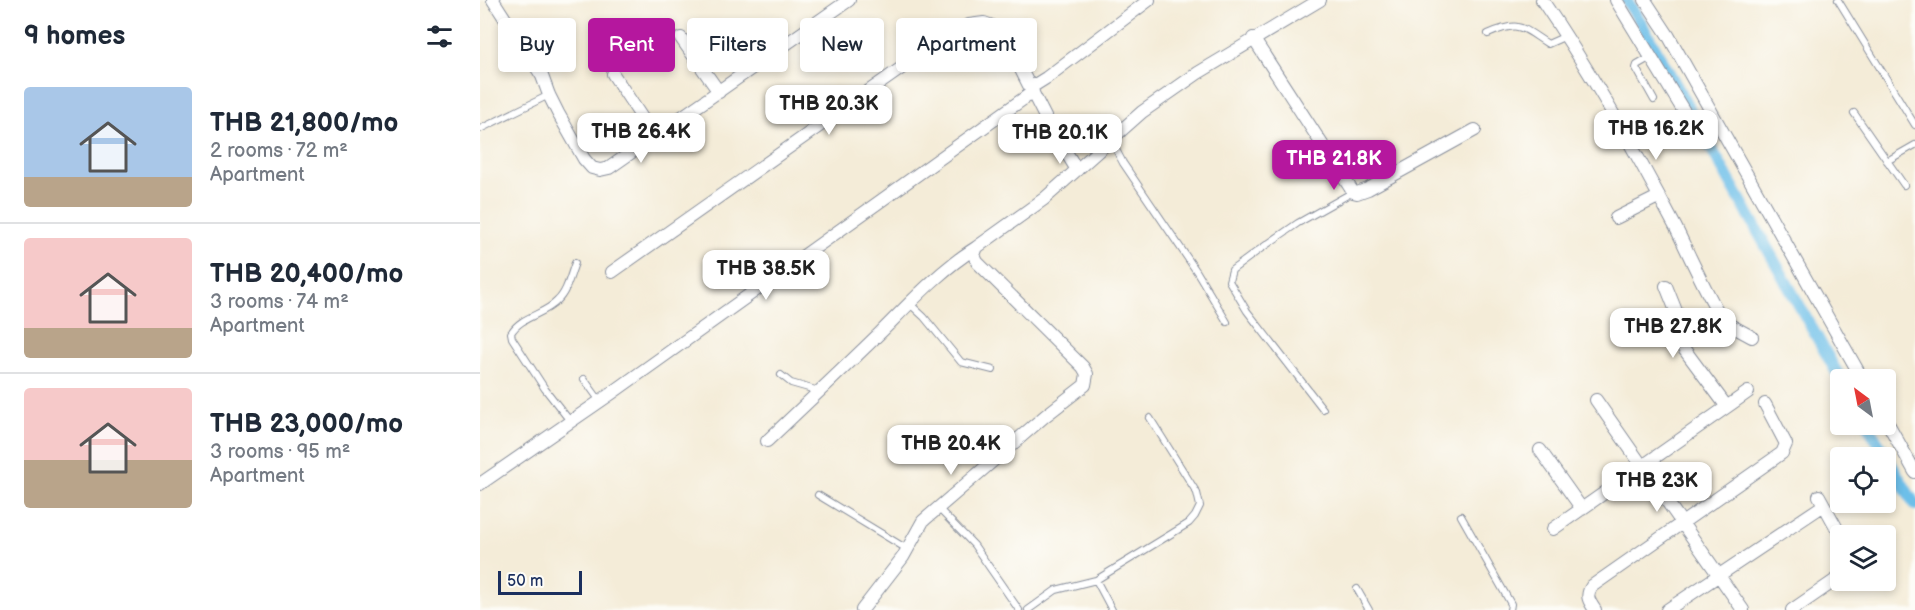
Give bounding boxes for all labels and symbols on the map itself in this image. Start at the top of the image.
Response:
pin: THB 20.3K [760,85,898,136]
pin: THB 16.2K [1587,110,1725,161]
pin: THB 26.4K [572,113,710,164]
pin: THB 20.1K [991,114,1129,165]
pin: THB 21.8K [1265,140,1403,191]
pin: THB 38.5K [697,250,835,301]
pin: THB 27.8K [1604,308,1742,359]
north arrow [1830,369,1896,435]
pin: THB 20.4K [882,425,1020,476]
pin: THB 23K [1602,462,1712,513]
scale bar [498,568,582,596]

